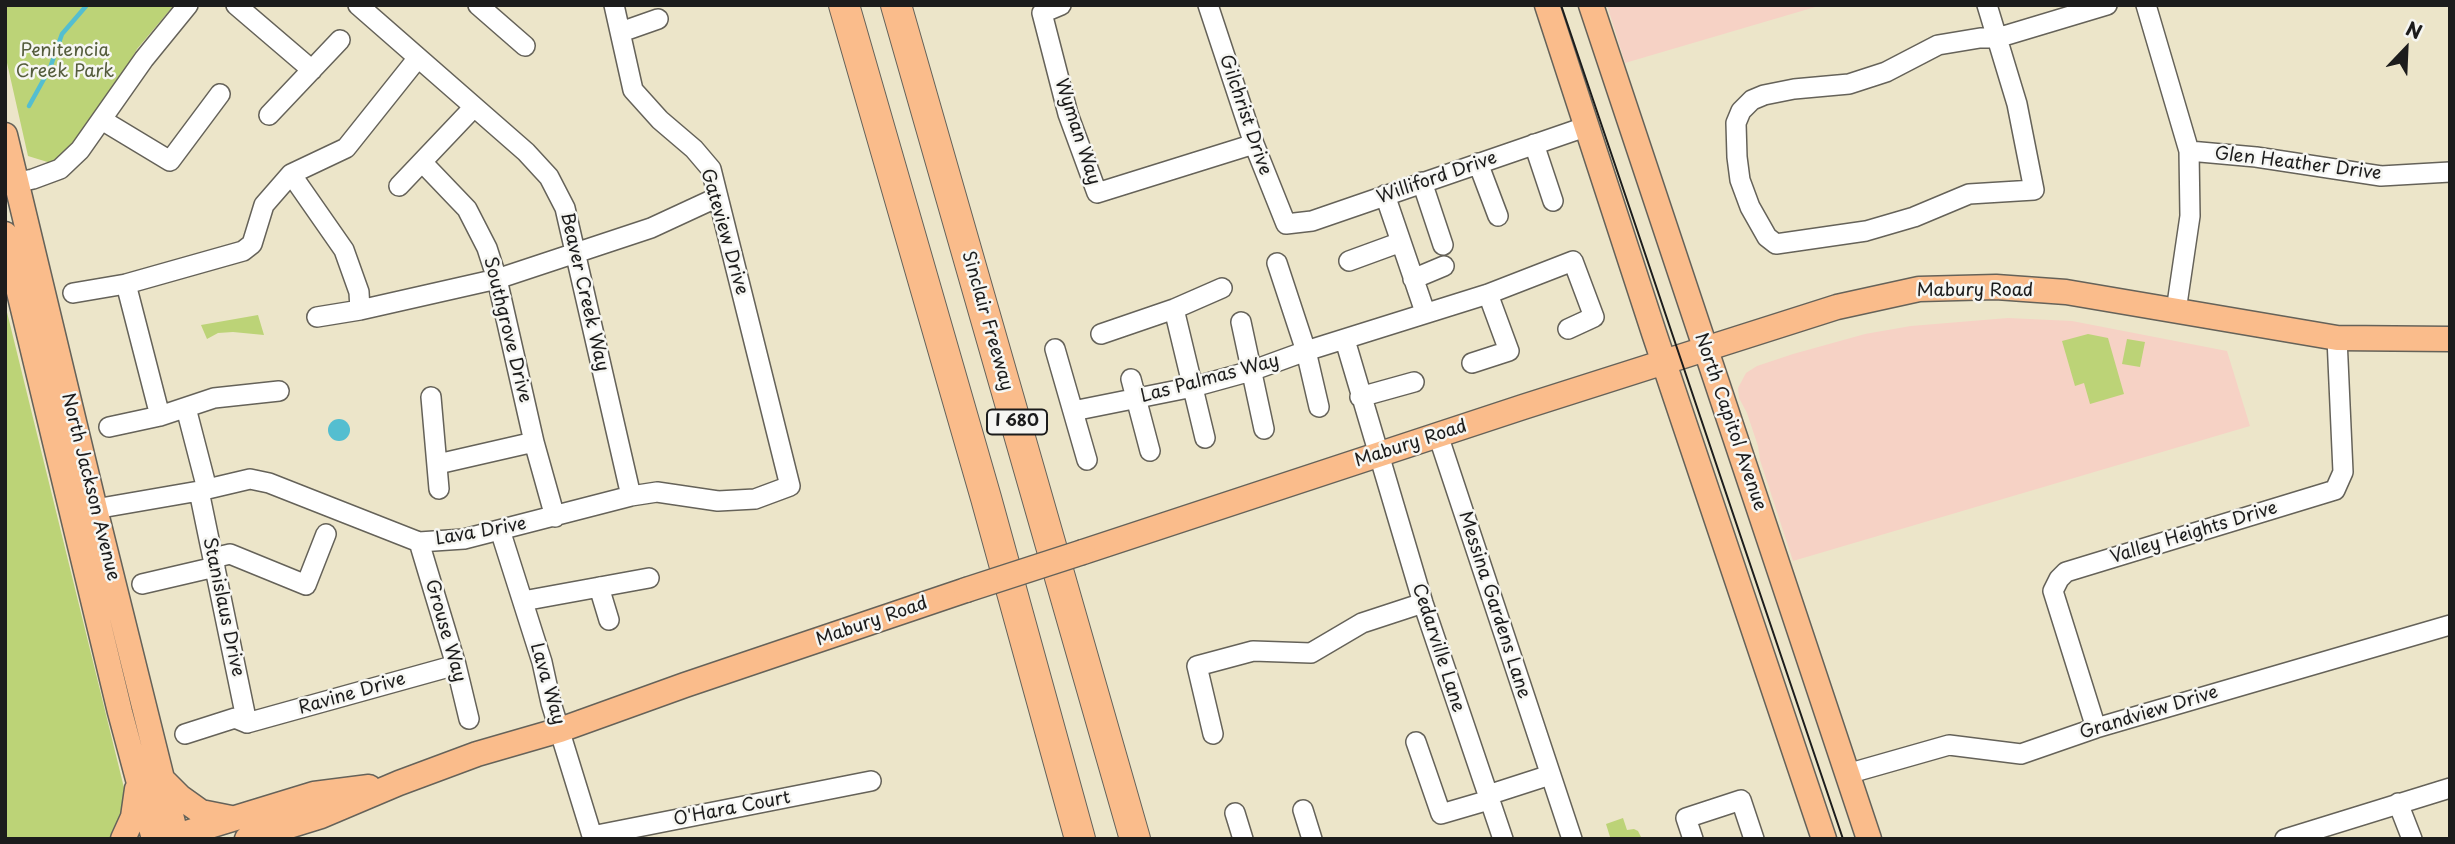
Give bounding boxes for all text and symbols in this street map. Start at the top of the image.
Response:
north arrow [2371,14,2441,84]
text: N [2402,14,2427,45]
park label: Penitencia Creek Park [16,40,114,82]
street label: Gilchrist Drive [1214,52,1276,178]
street label: Wyman Way [1050,76,1104,188]
street label: Glen Heather Drive [2213,143,2383,185]
street label: Williford Drive [1374,147,1500,209]
street label: Gateview Drive [696,166,752,298]
street label: Beaver Creek Way [555,210,613,374]
street label: Sinclair Freeway [957,249,1017,393]
street label: Southgrove Drive [478,255,536,405]
street label: Mabury Road [1917,280,2033,302]
street label: North Capitol Avenue [1689,330,1771,514]
street label: Las Palmas Way [1138,350,1282,408]
street label: North Jackson Avenue [56,391,124,583]
road number: I 680 [987,410,1047,434]
street label: Mabury Road [1352,416,1470,472]
street label: Valley Heights Drive [2108,497,2280,569]
street label: Messina Gardens Lane [1453,509,1535,701]
street label: Lava Drive [434,513,528,551]
street label: Stanislaus Drive [198,535,248,679]
street label: Grouse Way [420,577,470,685]
street label: Cedarville Lane [1407,581,1469,715]
street label: Mabury Road [813,593,931,651]
street label: Lava Way [525,640,569,728]
street label: Ravine Drive [296,668,408,720]
street label: Grandview Drive [2077,682,2221,744]
street label: O'Hara Court [672,787,792,831]

